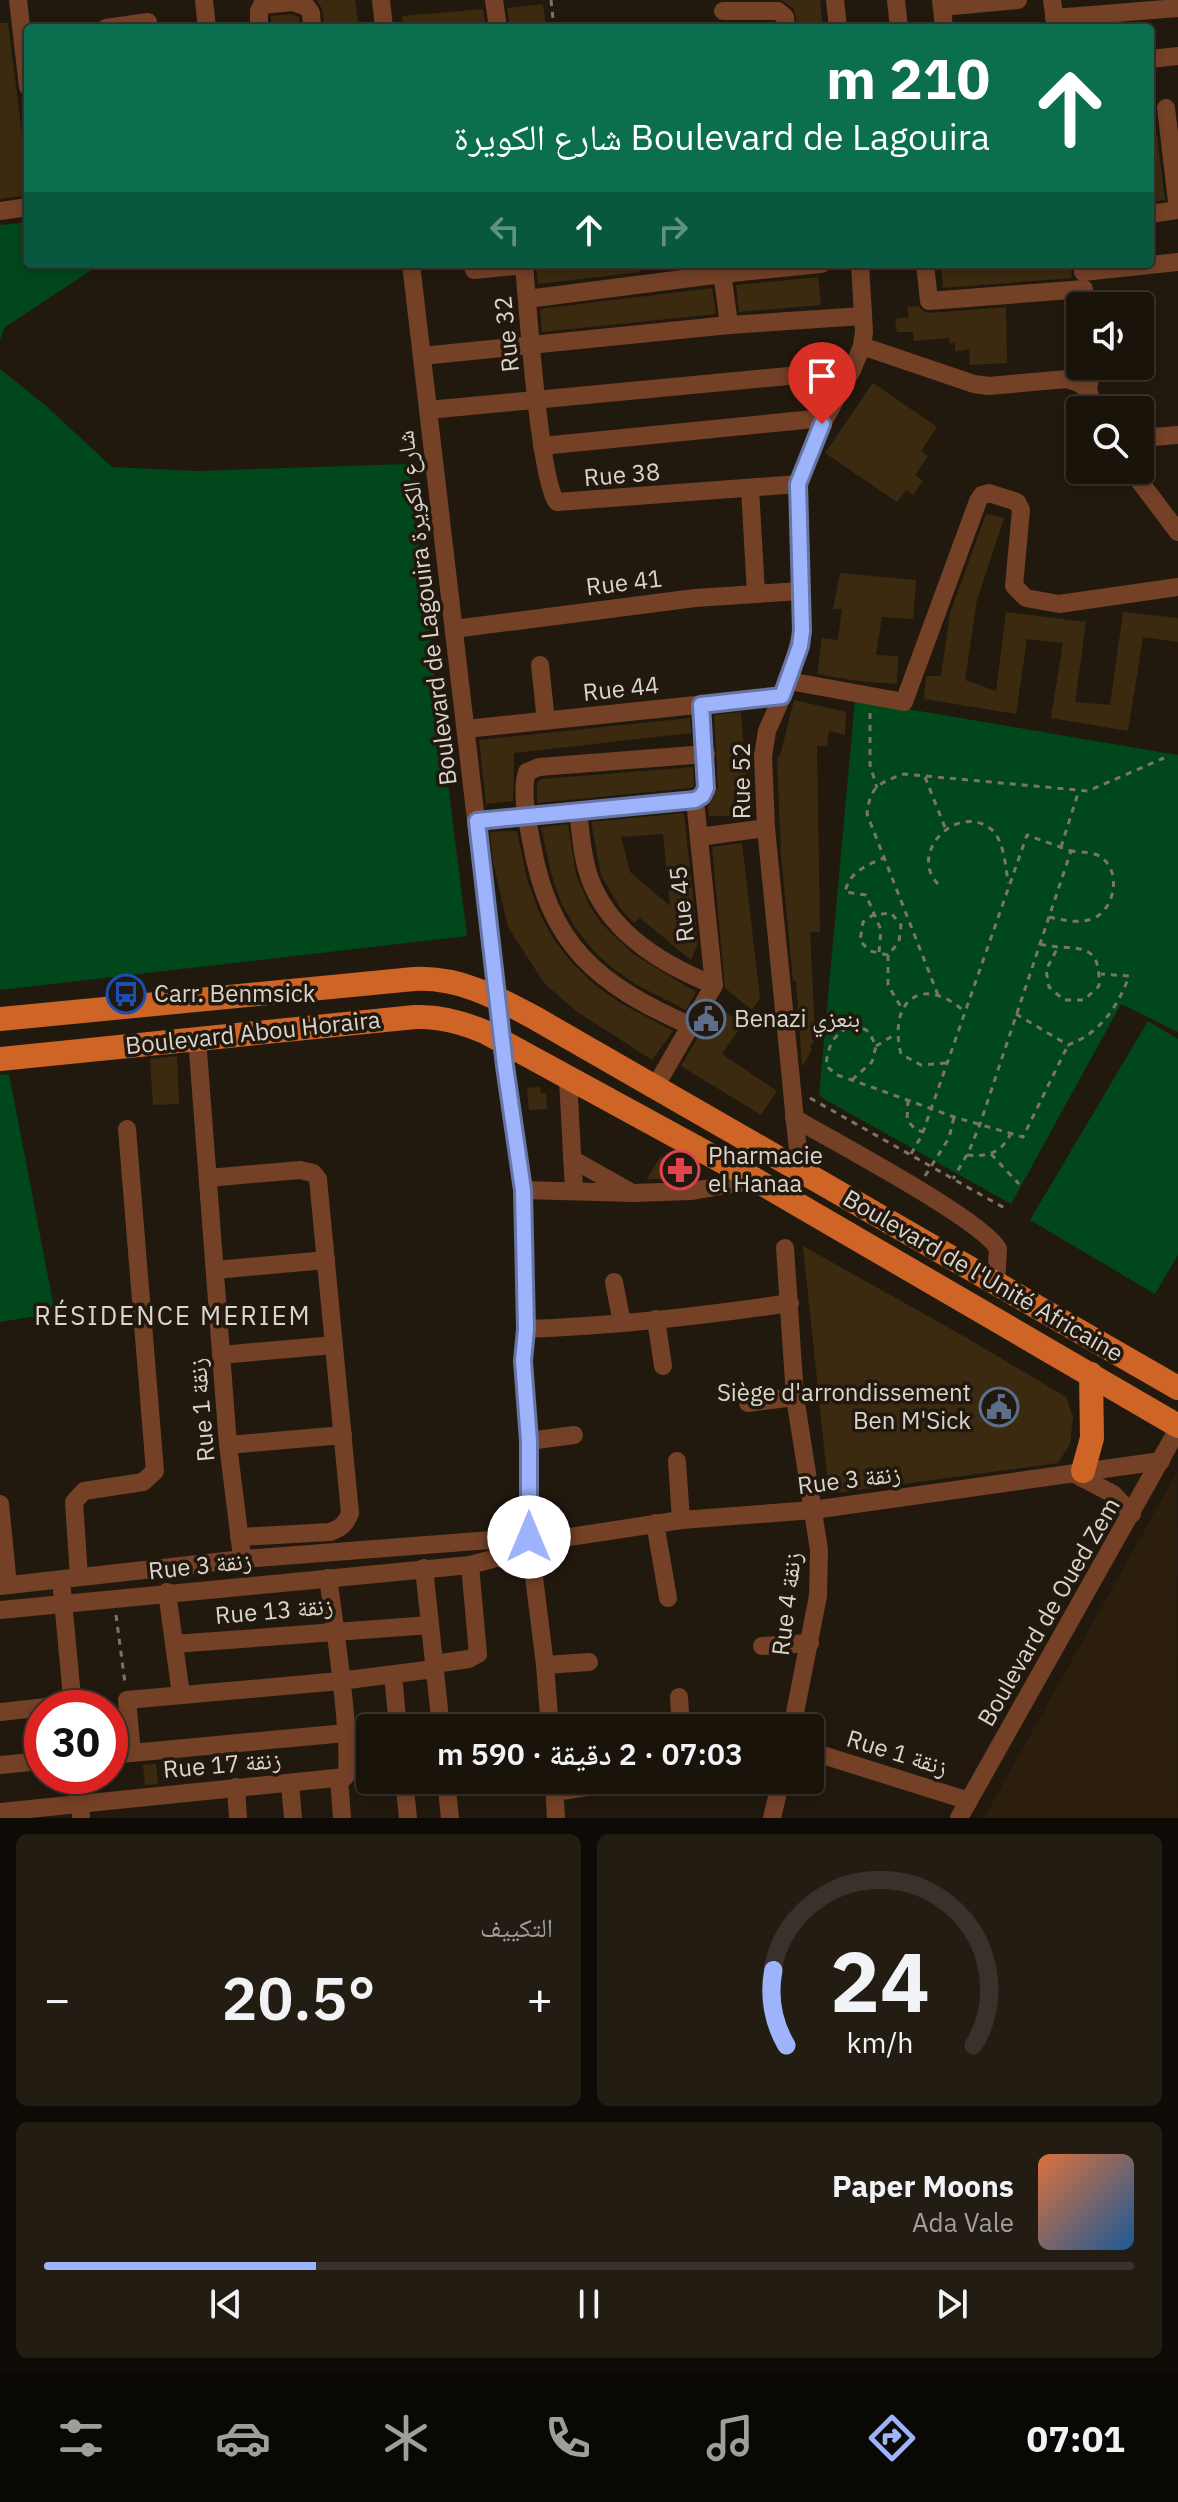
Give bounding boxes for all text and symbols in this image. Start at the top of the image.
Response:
text: 210 m [826,42,990,114]
icon: ahead [1018,56,1122,160]
text: Boulevard de Lagouira شارع الكويرة [454,113,990,160]
icon: left [483,208,527,252]
icon: ahead [567,208,611,252]
icon: right [651,208,695,252]
map controls [1066,292,1154,484]
button: sound [1066,292,1154,380]
street label: Rue 32 [486,294,526,374]
pin [788,342,856,424]
icon: arrive [800,354,844,398]
button: search [1066,396,1154,484]
street label: Boulevard de Lagouira شارع الكويرة [388,429,464,787]
street label: Rue 38 [582,455,661,493]
street label: Rue 41 [584,561,664,603]
street label: Rue 44 [581,668,661,708]
street label: Rue 52 [725,743,757,819]
street label: Rue 45 [661,864,701,944]
bus stop icon: Carr. Benmsick [105,973,147,1015]
place label: Carr. Benmsick [154,977,316,1009]
public building icon: Benazi بنعزي [685,998,727,1040]
place label: Benazi بنعزي [734,1002,860,1038]
street label: Boulevard Abou Horaira [124,1003,382,1061]
place label: Pharmacie el Hanaa [708,1139,823,1199]
pharmacy icon: Pharmacie el Hanaa [659,1149,701,1191]
street label: Boulevard de l'Unité Africaine [837,1182,1130,1369]
district label: RÉSIDENCE MERIEM [34,1298,312,1332]
street label: Rue 1 زنقة [181,1357,221,1463]
place label: Siège d'arrondissement Ben M'Sick [717,1376,971,1436]
public building icon: Siège d'arrondissement Ben M'Sick [978,1386,1020,1428]
street label: Rue 3 زنقة [795,1457,902,1501]
street label: Boulevard de Oued Zem [970,1491,1127,1732]
position arrow [487,1495,571,1579]
street label: Rue 3 زنقة [147,1544,253,1586]
street label: Rue 4 زنقة [764,1550,808,1657]
street label: Rue 13 زنقة [214,1589,334,1631]
speed limit sign: 30 [24,1690,128,1794]
street label: Rue 1 زنقة [843,1722,952,1783]
text: 07:03 · 2 دقيقة · 590 m [437,1734,743,1773]
street label: Rue 17 زنقة [162,1743,282,1785]
text: التكييف [480,1910,553,1944]
text: 24 [830,1927,929,2035]
text: 20.5° [221,1958,376,2037]
text: − [44,1970,70,2027]
text: + [527,1970,553,2027]
text: km/h [846,2024,913,2061]
text: Paper Moons [832,2166,1014,2205]
text: Ada Vale [912,2205,1014,2239]
icon: previous [204,2282,248,2326]
icon: pause [567,2282,611,2326]
icon: next [930,2282,974,2326]
icon: filters [53,2410,109,2466]
icon: car [215,2410,271,2466]
icon: climate [378,2410,434,2466]
icon: phone [540,2410,596,2466]
icon: music [702,2410,758,2466]
icon: directions [864,2410,920,2466]
text: 07:01 [1027,2415,1125,2462]

